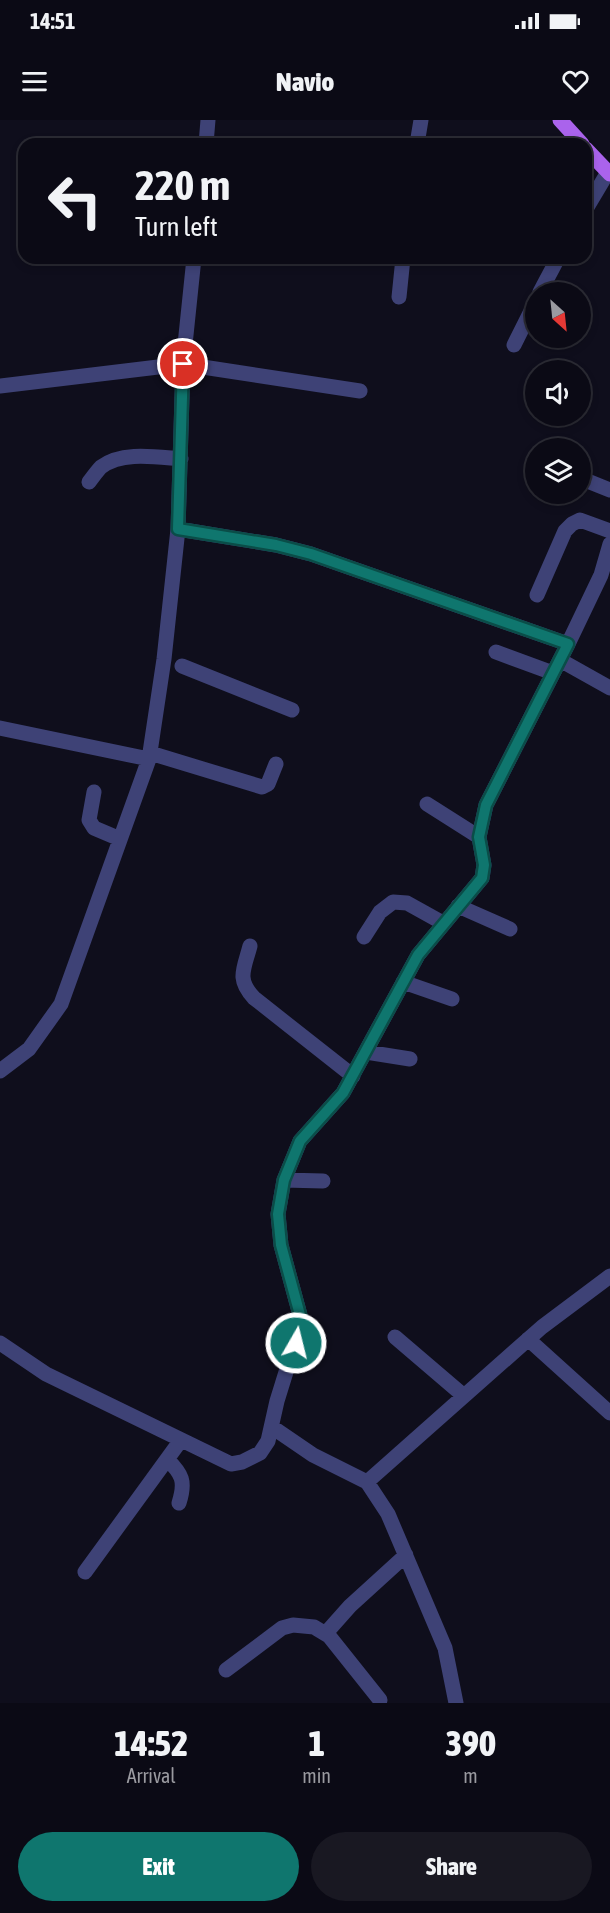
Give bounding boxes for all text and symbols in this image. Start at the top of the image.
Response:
text: 14:51 [30,8,75,34]
icon: menu [18,65,51,98]
icon: heart [559,65,592,98]
text: Navio [276,66,334,97]
text: 220 m [135,161,230,209]
icon: left [36,162,114,240]
text: Turn left [135,211,218,242]
north arrow [525,282,591,348]
map controls [525,282,591,504]
pin [157,338,208,389]
icon: arrive [166,347,199,380]
button: sound [525,360,591,426]
button: layers [525,438,591,504]
position arrow [264,1311,328,1375]
text: 14:52 [114,1722,188,1764]
text: 1 [308,1722,325,1764]
text: 390 [445,1722,496,1764]
text: Arrival [127,1764,176,1787]
text: min [302,1764,331,1787]
text: m [463,1764,478,1787]
button: Exit [18,1832,299,1901]
button: Share [311,1832,592,1901]

